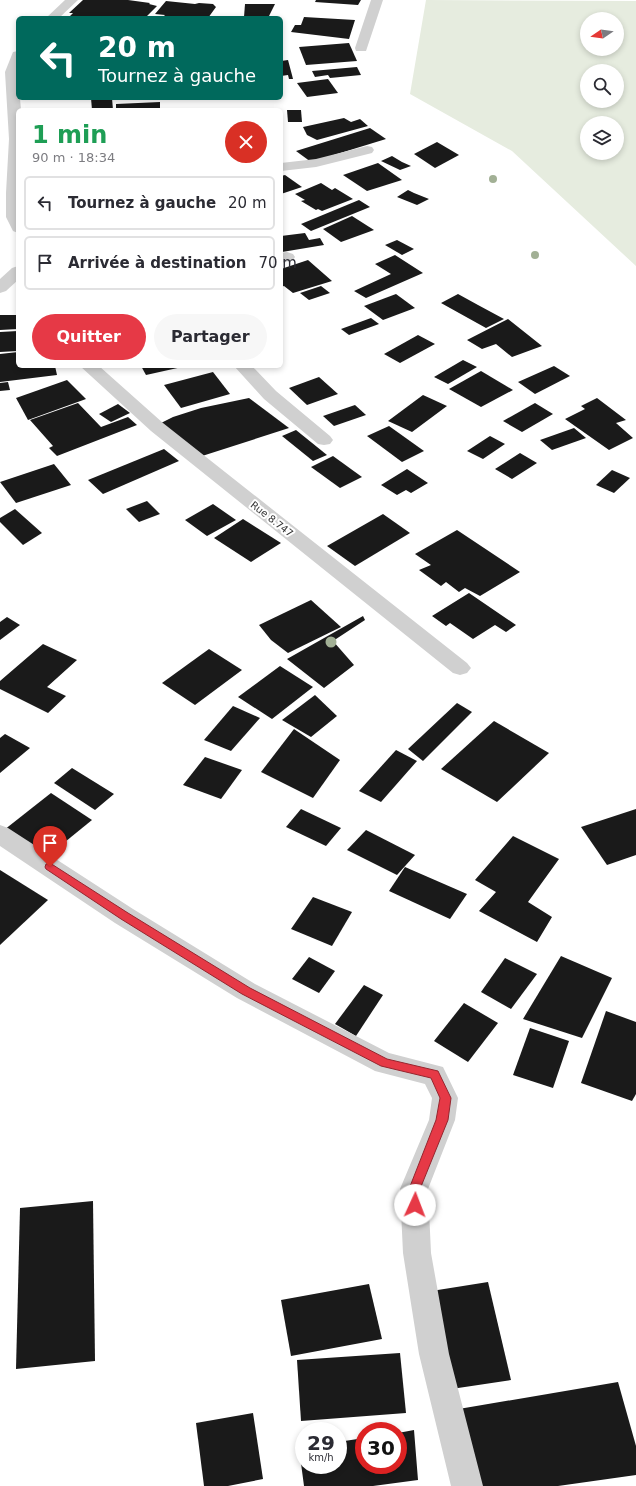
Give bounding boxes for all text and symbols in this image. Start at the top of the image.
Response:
north arrow [580,12,624,56]
map controls [580,12,624,160]
text: 20 m [98,31,176,64]
icon: left [32,32,84,84]
button: search [580,64,624,108]
text: Tournez à gauche [98,65,256,86]
button: layers [580,116,624,160]
text: 1 min [32,121,107,149]
button: close [225,121,267,163]
text: 90 m · 18:34 [32,150,115,165]
icon: left [34,192,56,214]
text: Tournez à gauche [68,194,216,212]
text: 20 m [228,194,267,212]
icon: arrive [34,252,56,274]
text: Arrivée à destination [68,254,246,272]
text: 70 m [258,254,297,272]
button: Quitter [32,314,146,360]
button: Partager [154,314,267,360]
street label: Rue 8.747 [249,499,295,539]
pin [33,826,67,867]
icon: arrive [39,832,61,854]
position arrow [394,1184,436,1226]
speed limit sign: 30 [355,1422,407,1474]
text: 29 [307,1431,335,1455]
text: km/h [308,1452,334,1463]

